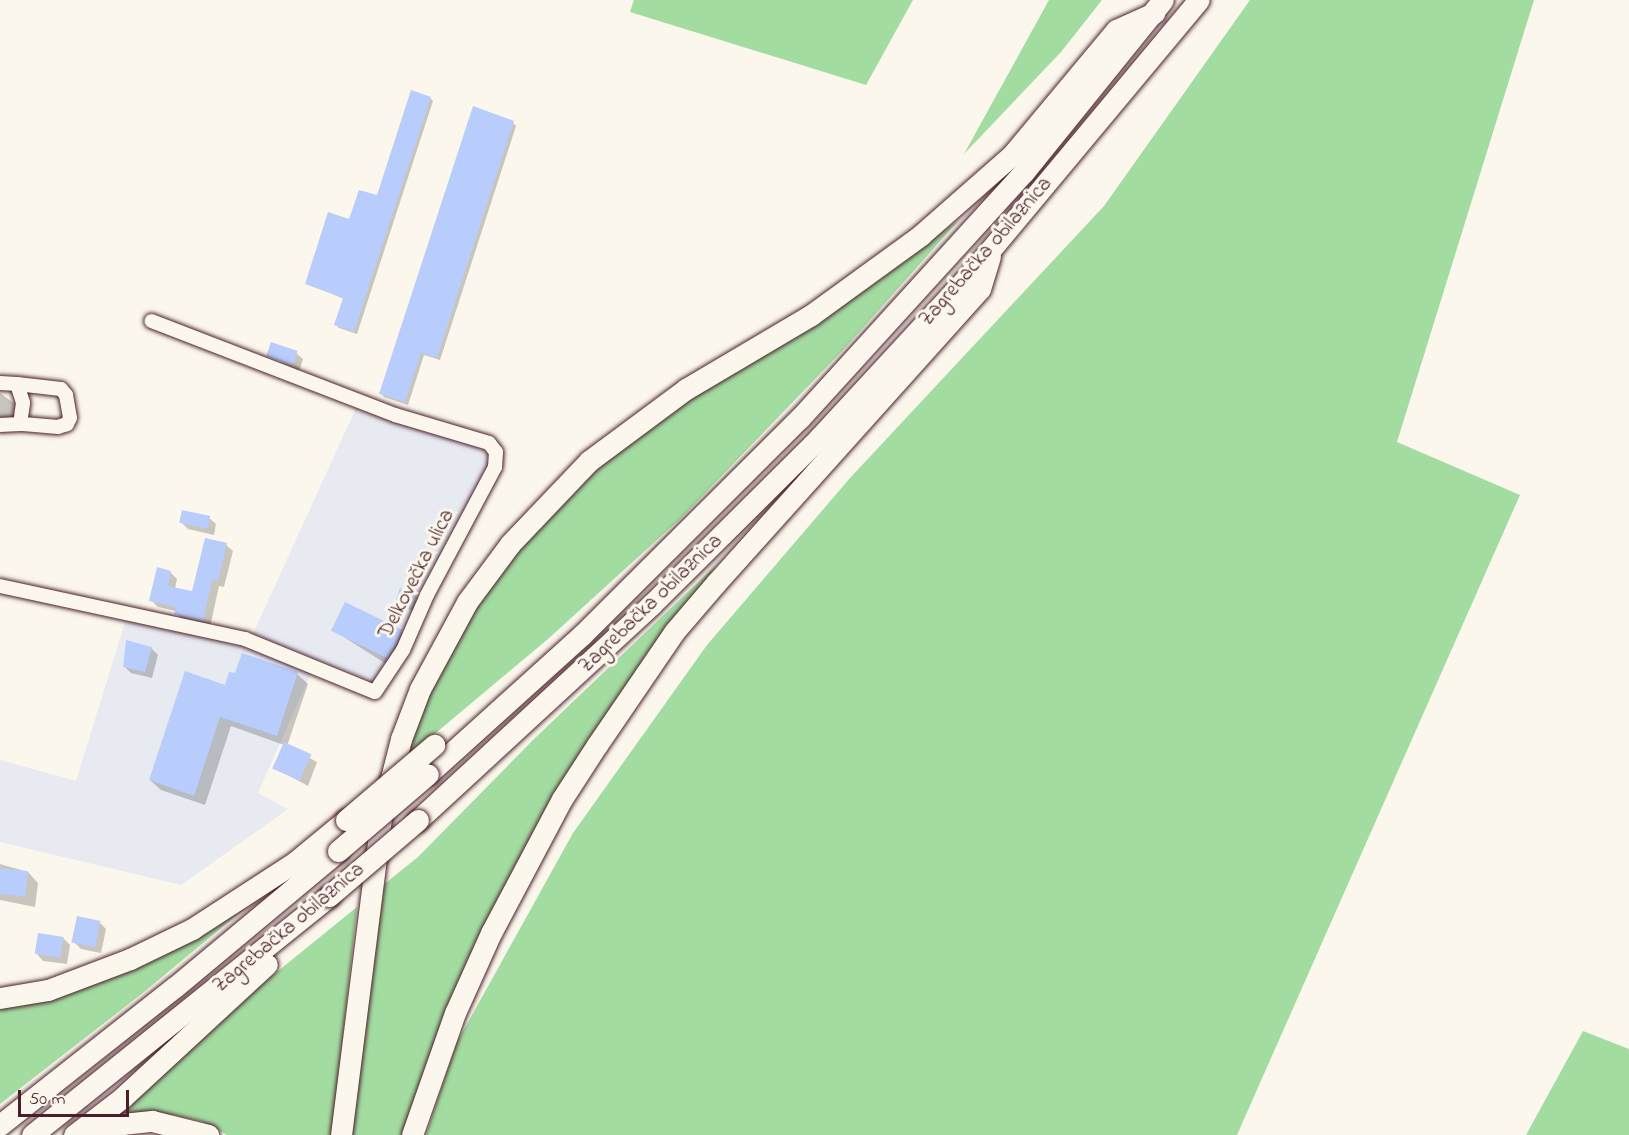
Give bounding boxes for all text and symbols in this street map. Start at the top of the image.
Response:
street label: Zagrebačka obilaznica [914,172,1058,332]
street label: Delkovečka ulica [374,505,460,643]
street label: Zagrebačka obilaznica [574,529,728,679]
street label: Zagrebačka obilaznica [208,857,370,999]
scale bar [21,1078,132,1116]
text: 50 m [29,1087,66,1113]

